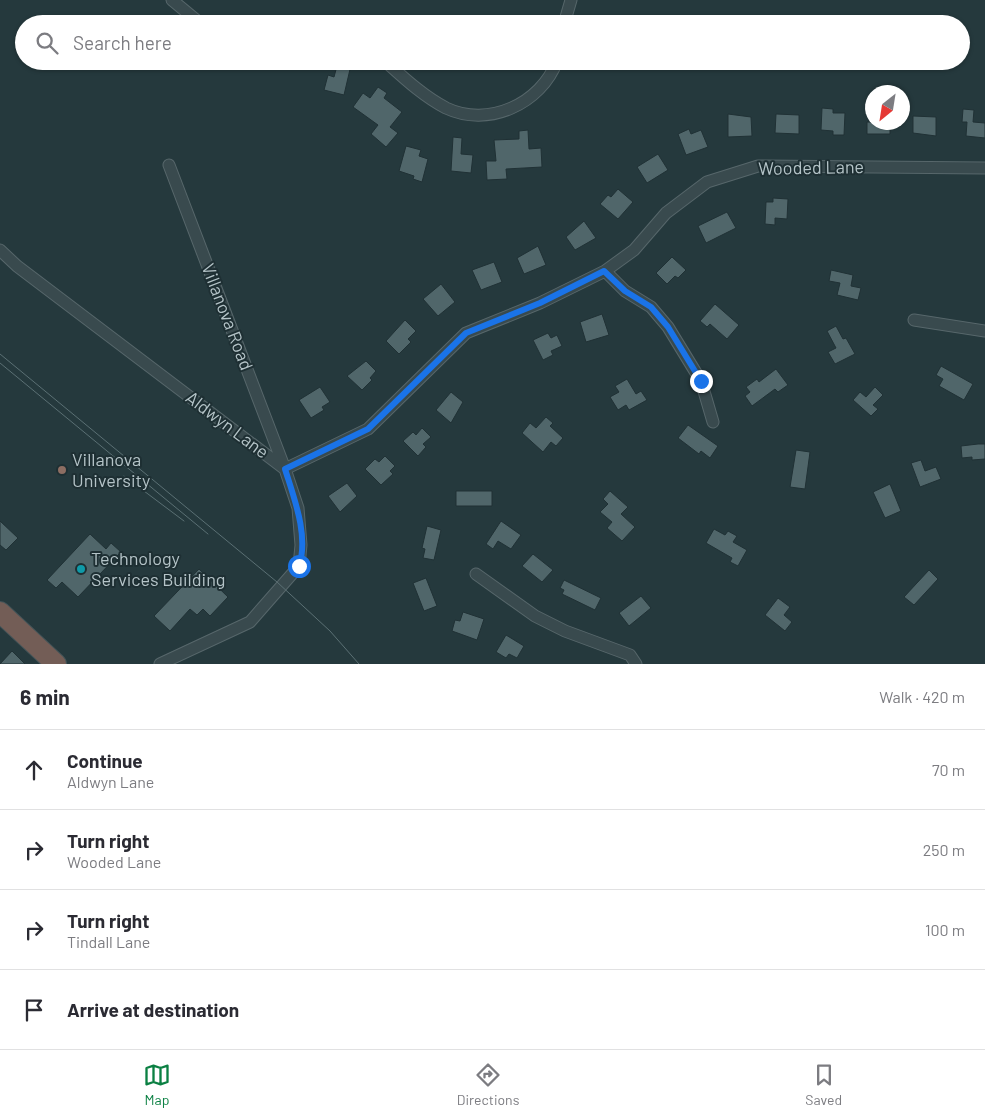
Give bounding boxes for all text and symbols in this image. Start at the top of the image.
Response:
search box [15,15,970,70]
icon: search [33,29,61,57]
text: Search here [73,31,172,54]
north arrow [865,85,910,130]
street label: Wooded Lane [758,155,864,179]
street label: Villanova Road [197,260,258,373]
route end [690,370,713,393]
street label: Aldwyn Lane [182,386,273,462]
place label: Villanova University [72,448,150,491]
marker: Villanova University [56,464,68,476]
place label: Technology Services Building [91,547,225,590]
route start [288,555,311,578]
marker: Technology Services Building [75,563,87,575]
text: 6 min [20,684,70,709]
text: Walk · 420 m [879,687,965,706]
text: Continue [67,749,143,772]
icon: ahead [20,756,48,784]
text: 70 m [932,760,965,779]
text: Aldwyn Lane [67,772,154,791]
text: Turn right [67,829,149,852]
icon: right [20,836,48,864]
text: 250 m [923,840,965,859]
text: Wooded Lane [67,852,161,871]
text: Turn right [67,909,149,932]
icon: right [20,916,48,944]
text: 100 m [925,920,965,939]
text: Tindall Lane [67,932,150,951]
icon: arrive [20,996,48,1024]
text: Arrive at destination [67,998,239,1021]
tab: Map [143,1061,171,1108]
tab: Directions [457,1061,519,1108]
tab: Saved [805,1061,842,1108]

